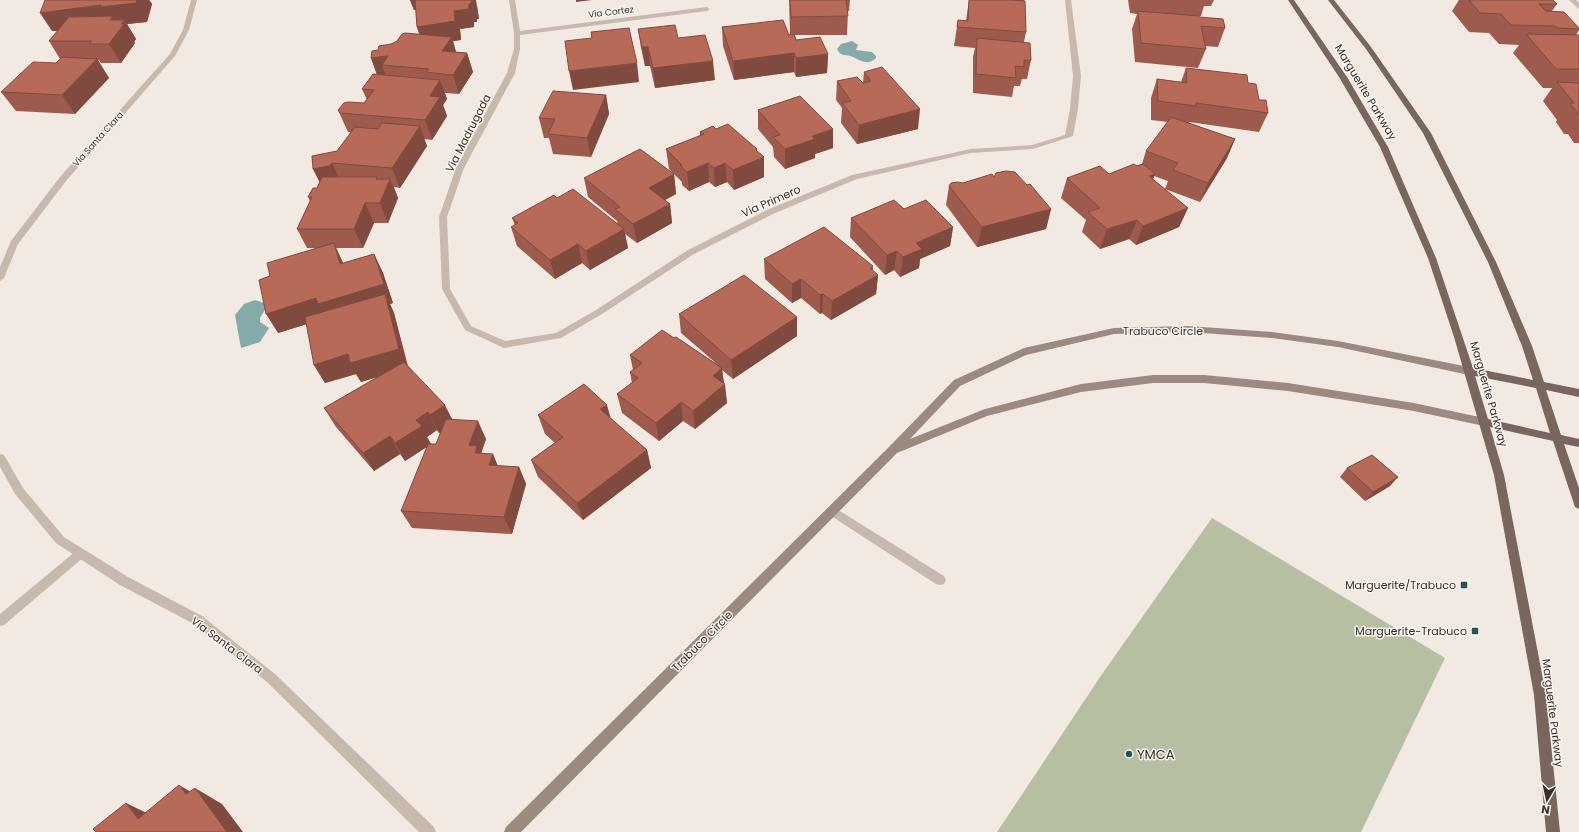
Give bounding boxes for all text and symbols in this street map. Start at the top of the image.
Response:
street label: Via Cortez [588,3,634,21]
street label: Marguerite Parkway [1331,41,1401,144]
street label: Via Madrugada [441,91,495,175]
street label: Via Santa Clara [70,109,126,169]
street label: Via Primero [739,181,803,221]
street label: Trabuco Circle [1123,323,1203,339]
street label: Marguerite Parkway [1466,339,1512,449]
place label: Marguerite/Trabuco [1345,577,1456,593]
marker: Marguerite/Trabuco [1459,580,1469,590]
street label: Trabuco Circle [668,607,736,675]
street label: Via Santa Clara [188,613,266,677]
place label: Marguerite-Trabuco [1355,623,1467,639]
marker: Marguerite-Trabuco [1470,626,1480,636]
street label: Marguerite Parkway [1538,658,1568,769]
place label: YMCA [1137,745,1175,764]
marker: YMCA [1124,749,1134,759]
north arrow [1527,780,1567,820]
text: N [1540,801,1551,818]

